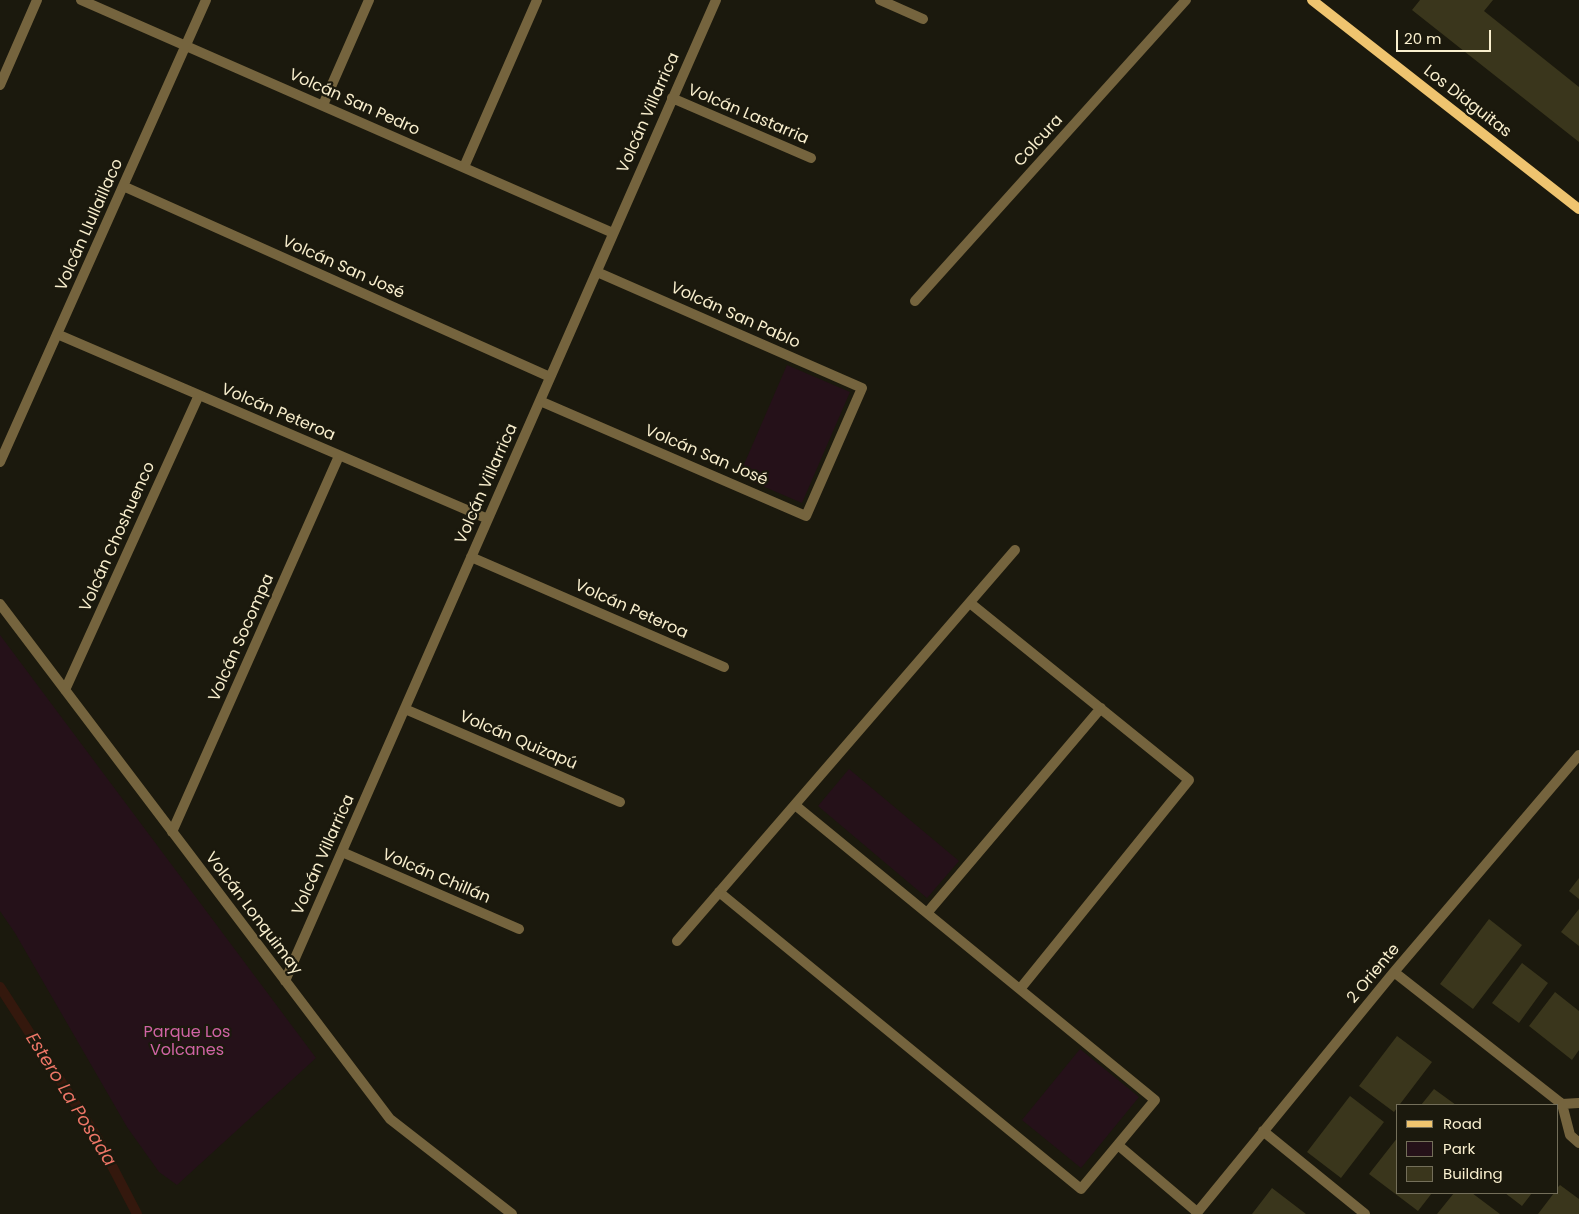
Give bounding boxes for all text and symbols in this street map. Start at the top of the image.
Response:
scale bar [1399,20,1494,52]
text: 20 m [1404,28,1442,49]
street label: Volcán Villarrica [614,50,684,176]
street label: Los Diaguitas [1419,62,1515,142]
street label: Volcán San Pedro [286,66,422,140]
street label: Volcán Lastarria [685,81,811,149]
street label: Colcura [1011,111,1067,171]
street label: Volcán Llullaillaco [52,156,128,294]
street label: Volcán San José [279,232,407,304]
street label: Volcán San Pablo [667,279,803,353]
street label: Volcán Peteroa [218,380,338,446]
street label: Volcán Villarrica [452,421,522,547]
street label: Volcán San José [642,421,770,491]
street label: Volcán Choshuenco [76,459,160,615]
street label: Volcán Socompa [205,571,279,705]
street label: Volcán Peteroa [571,576,691,644]
street label: Volcán Quizapú [456,708,580,774]
street label: Volcán Villarrica [289,792,359,918]
street label: Volcán Chillán [379,846,493,908]
street label: Volcán Lonquimay [201,849,305,979]
street label: 2 Oriente [1344,940,1404,1008]
park label: Parque Los Volcanes [144,1023,230,1061]
water label: Estero La Posada [20,1029,120,1171]
legend [1396,1104,1559,1194]
text: Road [1443,1113,1482,1134]
text: Park [1443,1138,1475,1159]
text: Building [1443,1163,1503,1184]

